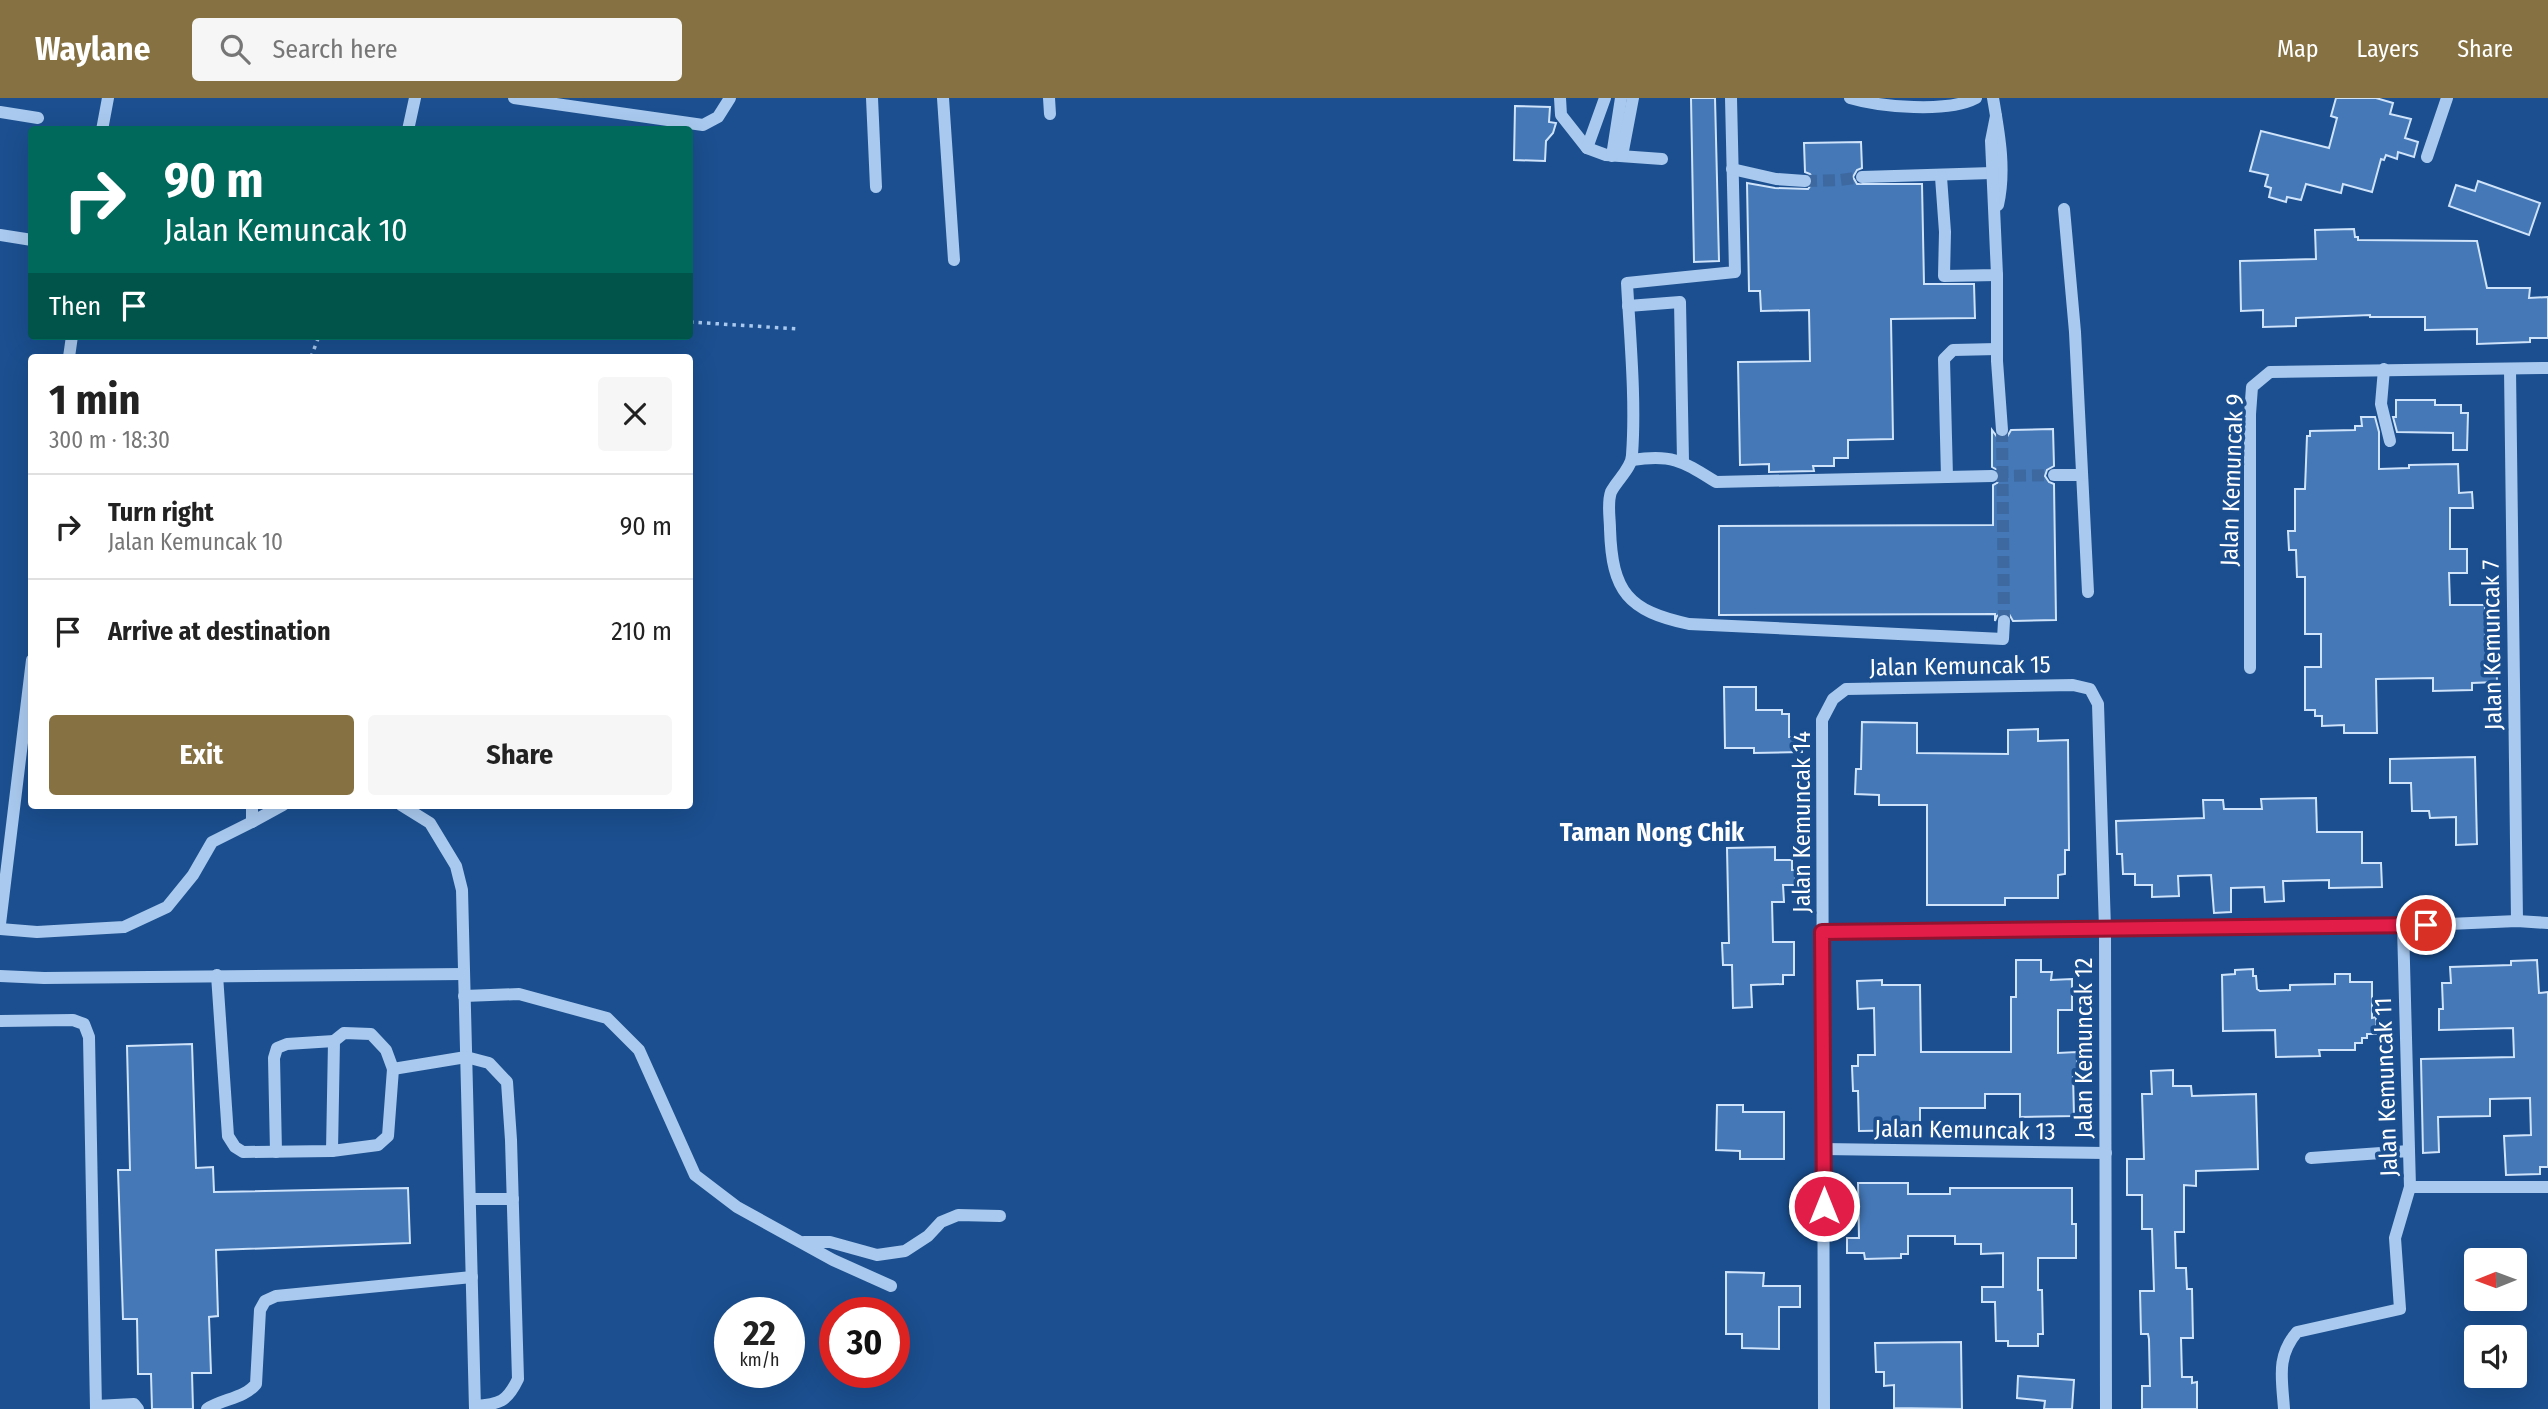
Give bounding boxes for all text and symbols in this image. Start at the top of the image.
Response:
search box [192,18,682,81]
text: Waylane [35,29,150,69]
icon: search [216,30,254,68]
text: Search here [272,34,398,65]
text: Map [2277,35,2319,63]
text: Layers [2357,35,2419,63]
text: Share [2457,35,2513,63]
text: 90 m [164,151,264,210]
icon: right [49,154,140,245]
text: Jalan Kemuncak 10 [164,211,408,249]
icon: arrive [115,287,153,325]
text: Then [49,291,101,322]
text: 1 min [49,375,140,425]
button: close [598,377,672,451]
street label: Jalan Kemuncak 9 [2215,393,2249,567]
text: 300 m · 18:30 [49,426,170,454]
text: Turn right [108,497,214,528]
icon: right [49,508,87,546]
text: 90 m [620,511,672,542]
text: Jalan Kemuncak 10 [108,528,283,556]
street label: Jalan Kemuncak 7 [2477,559,2507,731]
icon: arrive [49,613,87,651]
text: Arrive at destination [108,616,331,647]
text: 210 m [611,616,672,647]
street label: Jalan Kemuncak 15 [1869,650,2051,682]
button: Exit [49,715,354,795]
button: Share [368,715,672,795]
street label: Jalan Kemuncak 14 [1788,731,1816,913]
district label: Taman Nong Chik [1560,817,1745,848]
pin [2396,895,2456,955]
icon: arrive [2407,906,2445,944]
street label: Jalan Kemuncak 12 [2070,958,2098,1138]
street label: Jalan Kemuncak 11 [2369,997,2403,1177]
street label: Jalan Kemuncak 13 [1874,1114,2056,1146]
position arrow [1787,1169,1861,1243]
north arrow [2464,1248,2527,1311]
map controls [2464,1248,2527,1388]
speed limit sign: 30 [819,1297,910,1388]
text: 22 [743,1312,776,1354]
button: sound [2464,1325,2527,1388]
text: km/h [739,1349,780,1371]

